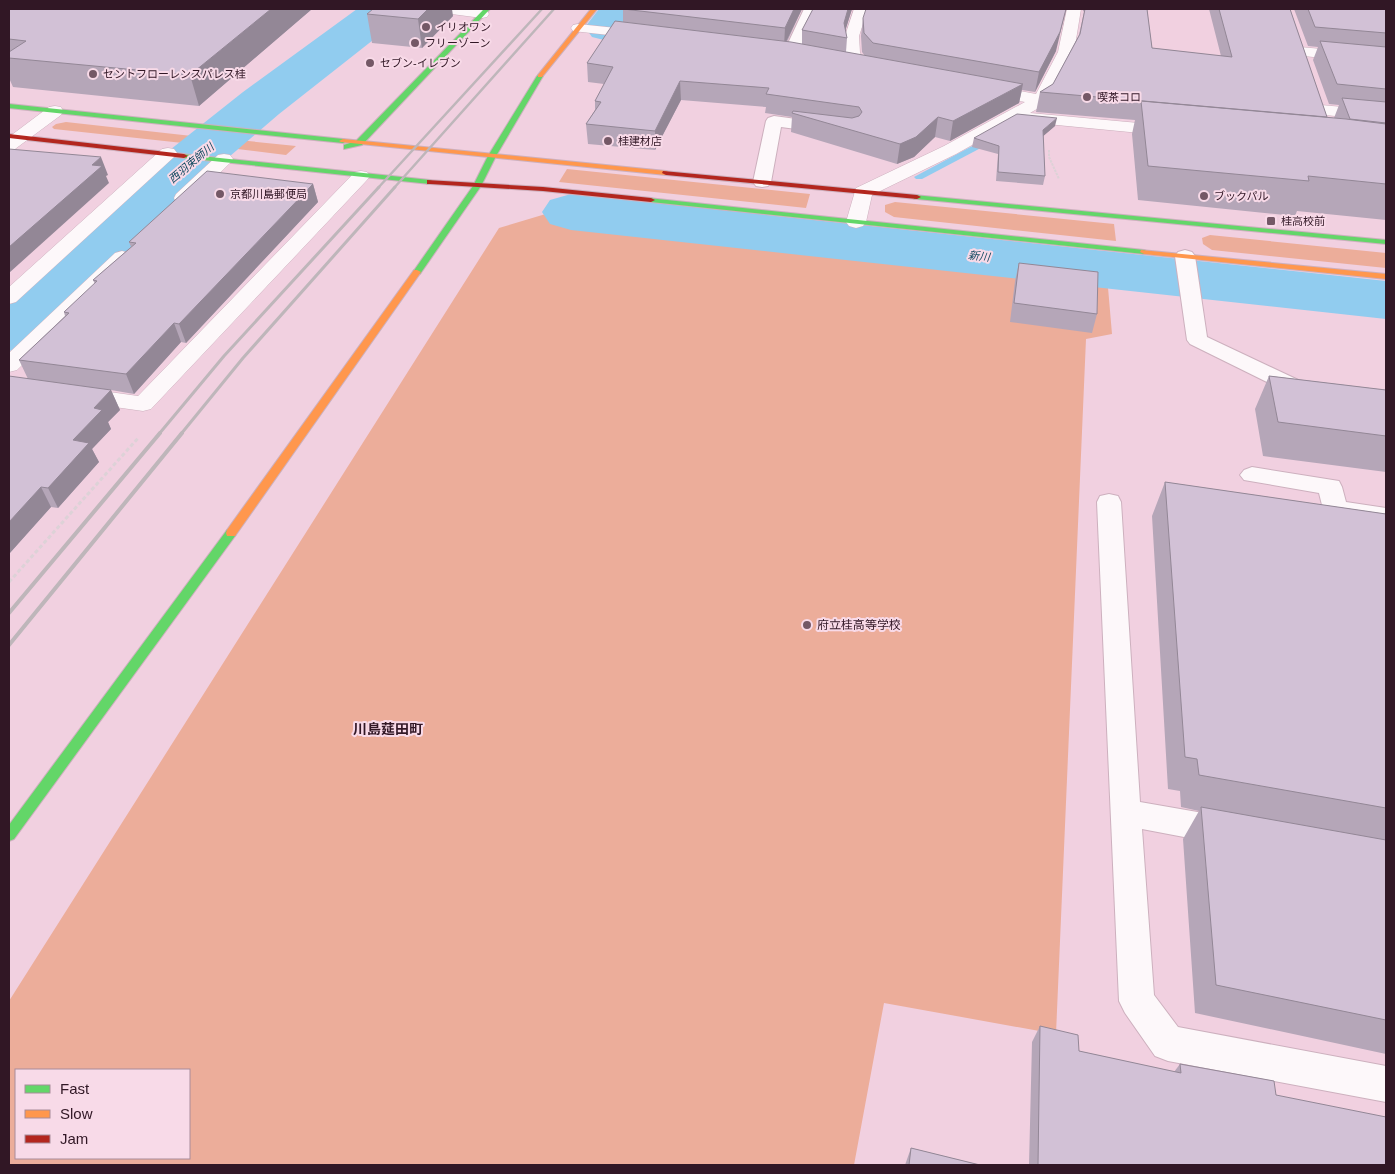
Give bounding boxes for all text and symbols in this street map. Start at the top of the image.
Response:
marker: イリオワン [420,21,432,33]
place label: イリオワン [436,21,491,33]
marker: フリーゾーン [409,37,421,49]
place label: フリーゾーン [425,37,490,49]
marker: セブン-イレブン [364,57,376,69]
place label: セブン-イレブン [380,57,461,69]
marker: セントフローレンスパレス桂 [87,68,99,80]
place label: セントフローレンスパレス桂 [103,68,246,80]
marker: 喫茶コロ [1081,91,1093,103]
place label: 喫茶コロ [1097,91,1141,103]
marker: 桂建材店 [602,135,614,147]
place label: 桂建材店 [618,135,662,147]
water label: 西羽束師川 [166,140,217,185]
marker: 京都川島郵便局 [214,188,226,200]
place label: 京都川島郵便局 [230,188,307,200]
marker: ブックパル [1198,190,1210,202]
place label: ブックパル [1214,190,1268,202]
marker: 桂高校前 [1265,215,1277,227]
place label: 桂高校前 [1281,215,1325,227]
water label: 新川 [967,249,992,263]
place label: 府立桂高等学校 [817,618,901,632]
marker: 府立桂高等学校 [801,619,813,631]
district label: 川島莚田町 [353,721,423,737]
legend [15,1069,190,1159]
text: Fast [60,1080,90,1097]
text: Slow [60,1105,93,1122]
text: Jam [60,1130,88,1147]

